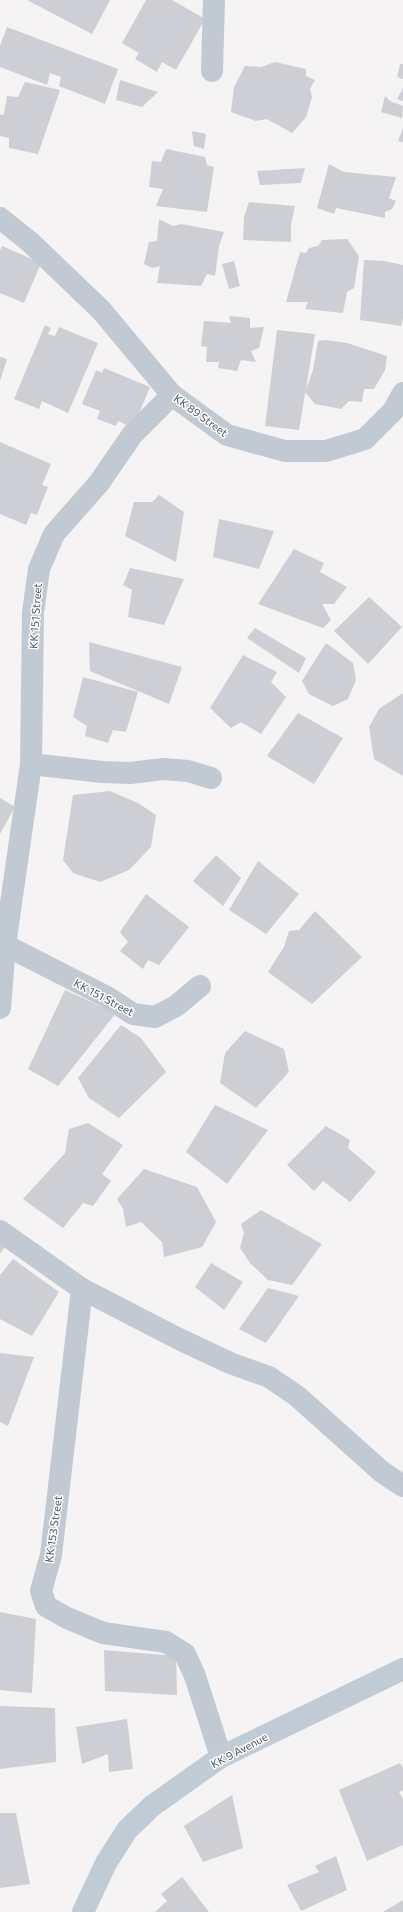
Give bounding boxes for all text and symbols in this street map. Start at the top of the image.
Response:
street label: KK 89 Street [172,391,231,439]
street label: KK 151 Street [26,582,44,649]
street label: KK 151 Street [72,976,137,1018]
street label: KK 153 Street [42,1494,64,1563]
street label: KK 9 Avenue [208,1730,270,1770]

